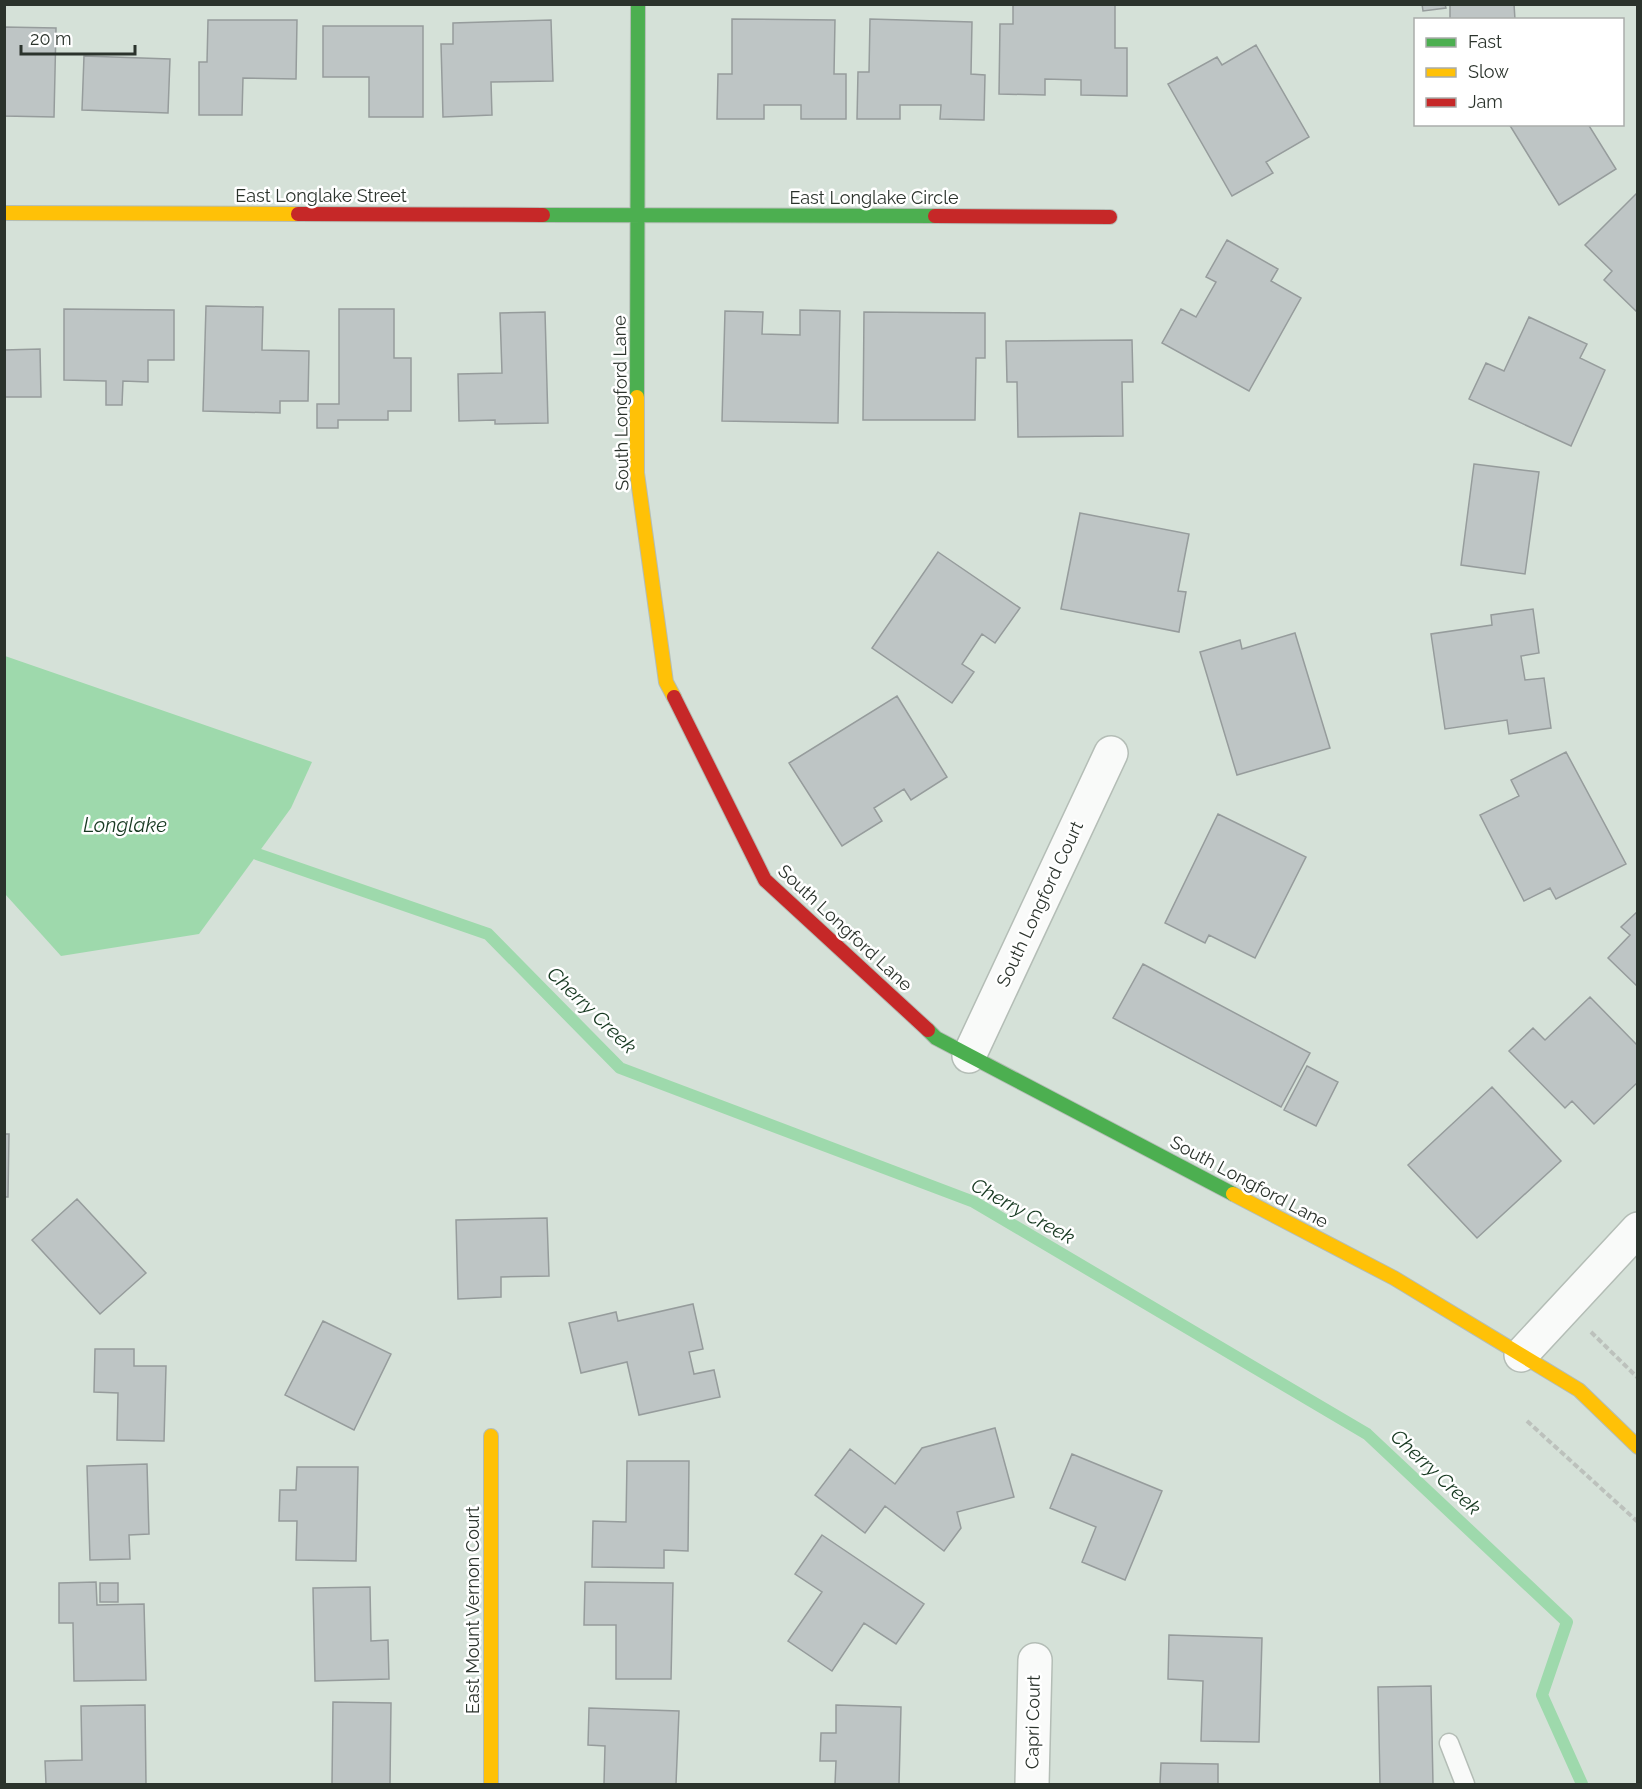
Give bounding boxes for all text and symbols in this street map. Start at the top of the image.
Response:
scale bar [21,18,135,56]
legend [1414,18,1624,126]
text: 20 m [30,28,72,49]
text: Fast [1468,31,1502,52]
text: Slow [1468,61,1509,82]
text: Jam [1468,91,1503,112]
street label: East Longlake Street [235,185,407,206]
street label: East Longlake Circle [789,187,959,208]
street label: South Longford Lane [608,315,633,491]
water label: Longlake [83,813,167,837]
street label: South Longford Court [992,818,1087,990]
street label: South Longford Lane [774,860,917,996]
water label: Cherry Creek [542,961,642,1059]
street label: South Longford Lane [1167,1131,1332,1232]
water label: Cherry Creek [967,1173,1079,1249]
water label: Cherry Creek [1386,1424,1486,1520]
street label: East Mount Vernon Court [462,1506,483,1714]
street label: Capri Court [1021,1675,1044,1769]

